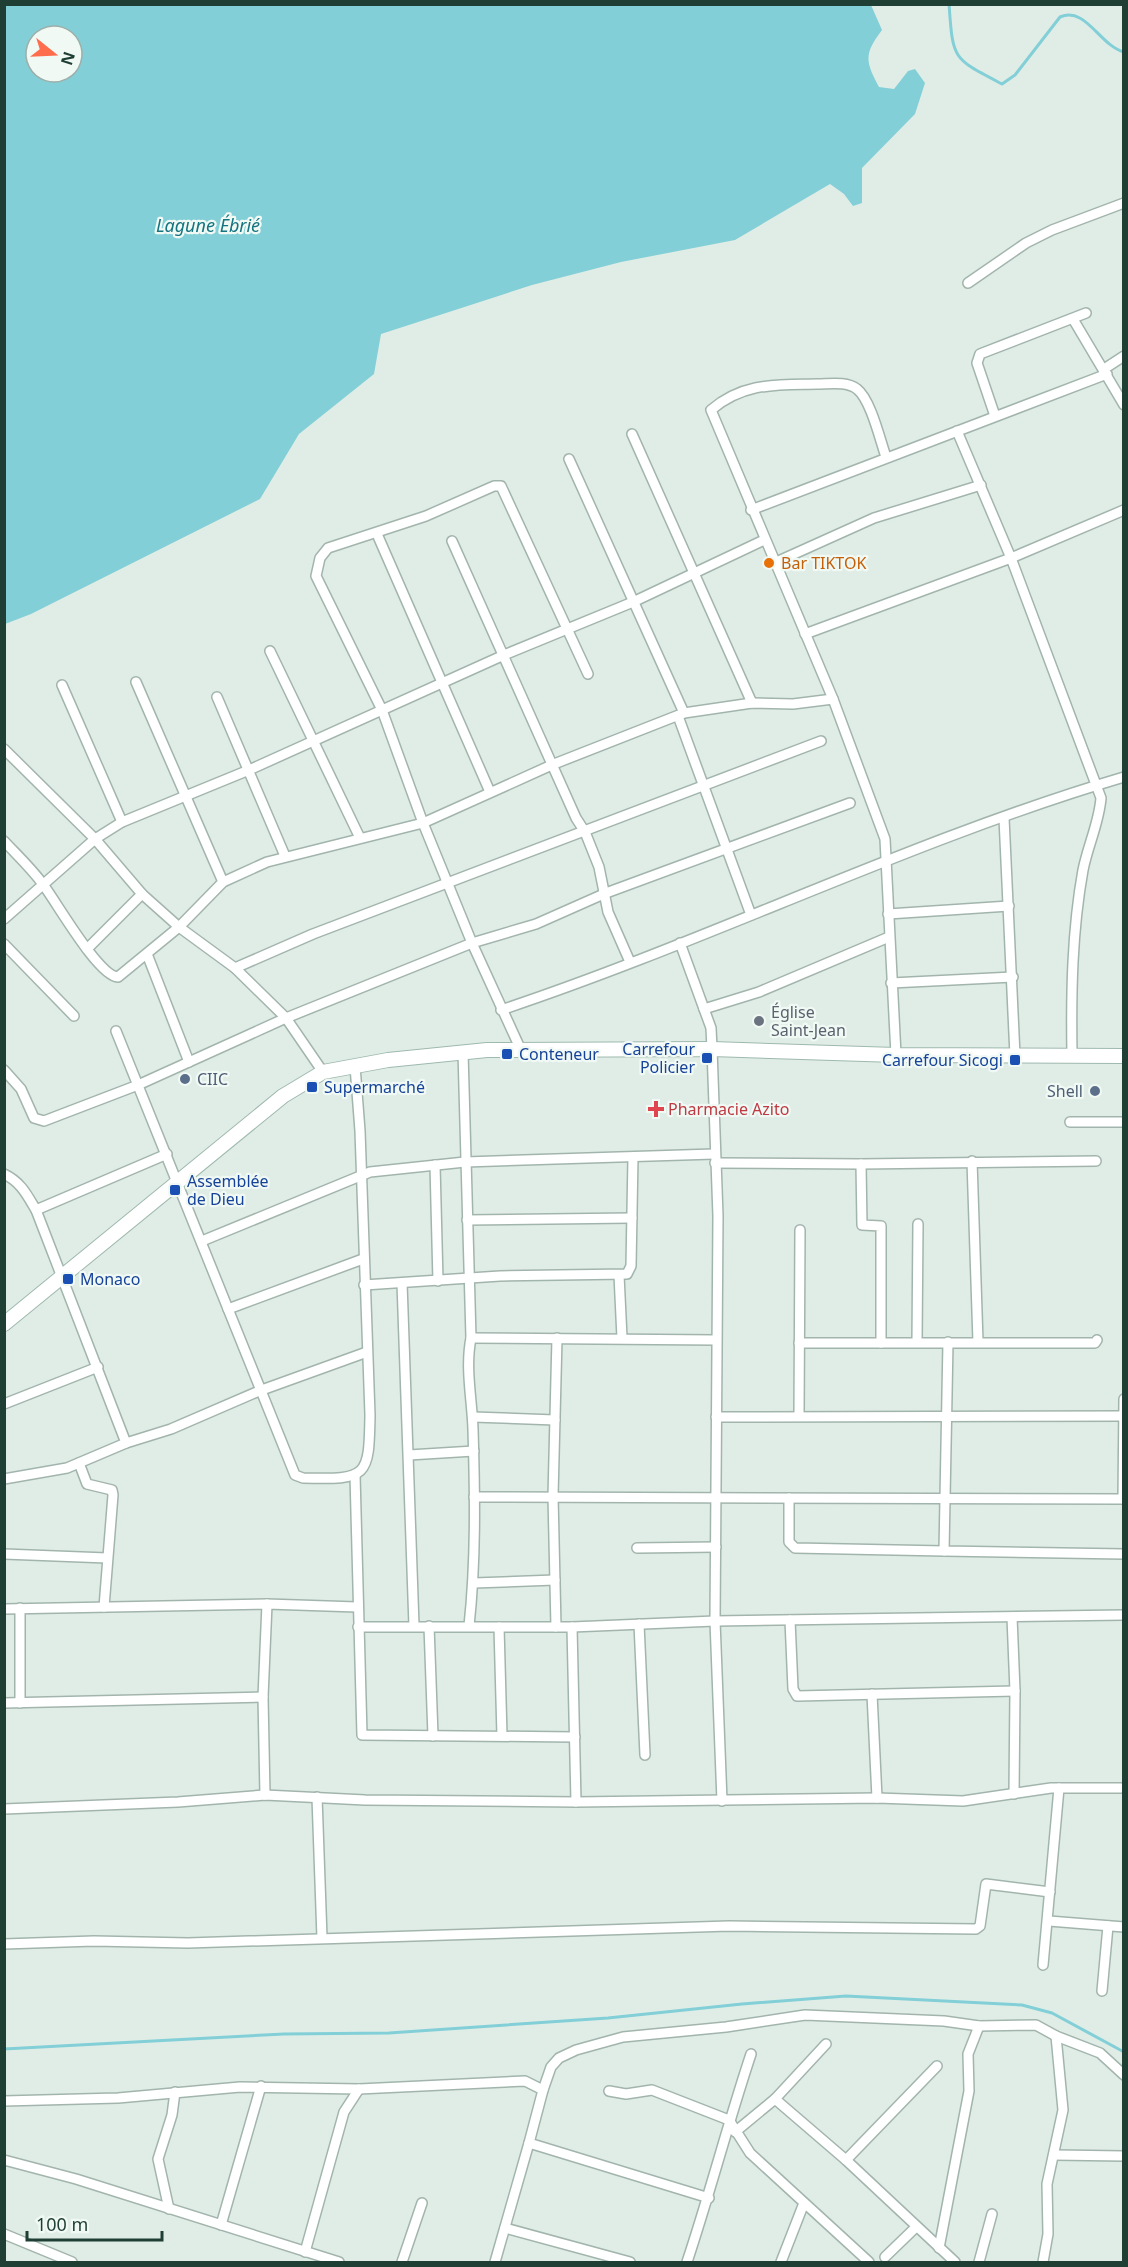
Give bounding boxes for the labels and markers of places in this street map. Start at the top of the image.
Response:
place label: Bar TIKTOK [781,552,866,574]
marker: Bar TIKTOK [762,556,776,570]
place label: Église Saint-Jean [771,1001,846,1041]
marker: Église Saint-Jean [752,1014,766,1028]
place label: Carrefour Policier [622,1038,695,1078]
place label: Conteneur [519,1043,599,1065]
marker: Conteneur [500,1047,514,1061]
place label: Carrefour Sicogi [882,1049,1003,1071]
marker: Carrefour Policier [700,1051,714,1065]
marker: Carrefour Sicogi [1008,1053,1022,1067]
place label: CIIC [197,1068,228,1090]
marker: CIIC [178,1072,192,1086]
place label: Supermarché [324,1076,425,1098]
marker: Supermarché [305,1080,319,1094]
place label: Shell [1047,1080,1083,1102]
marker: Shell [1088,1084,1102,1098]
place label: Pharmacie Azito [668,1098,789,1120]
marker: Pharmacie Azito [649,1102,663,1116]
place label: Assemblée de Dieu [187,1170,269,1210]
marker: Assemblée de Dieu [168,1183,182,1197]
place label: Monaco [80,1268,140,1290]
marker: Monaco [61,1272,75,1286]

